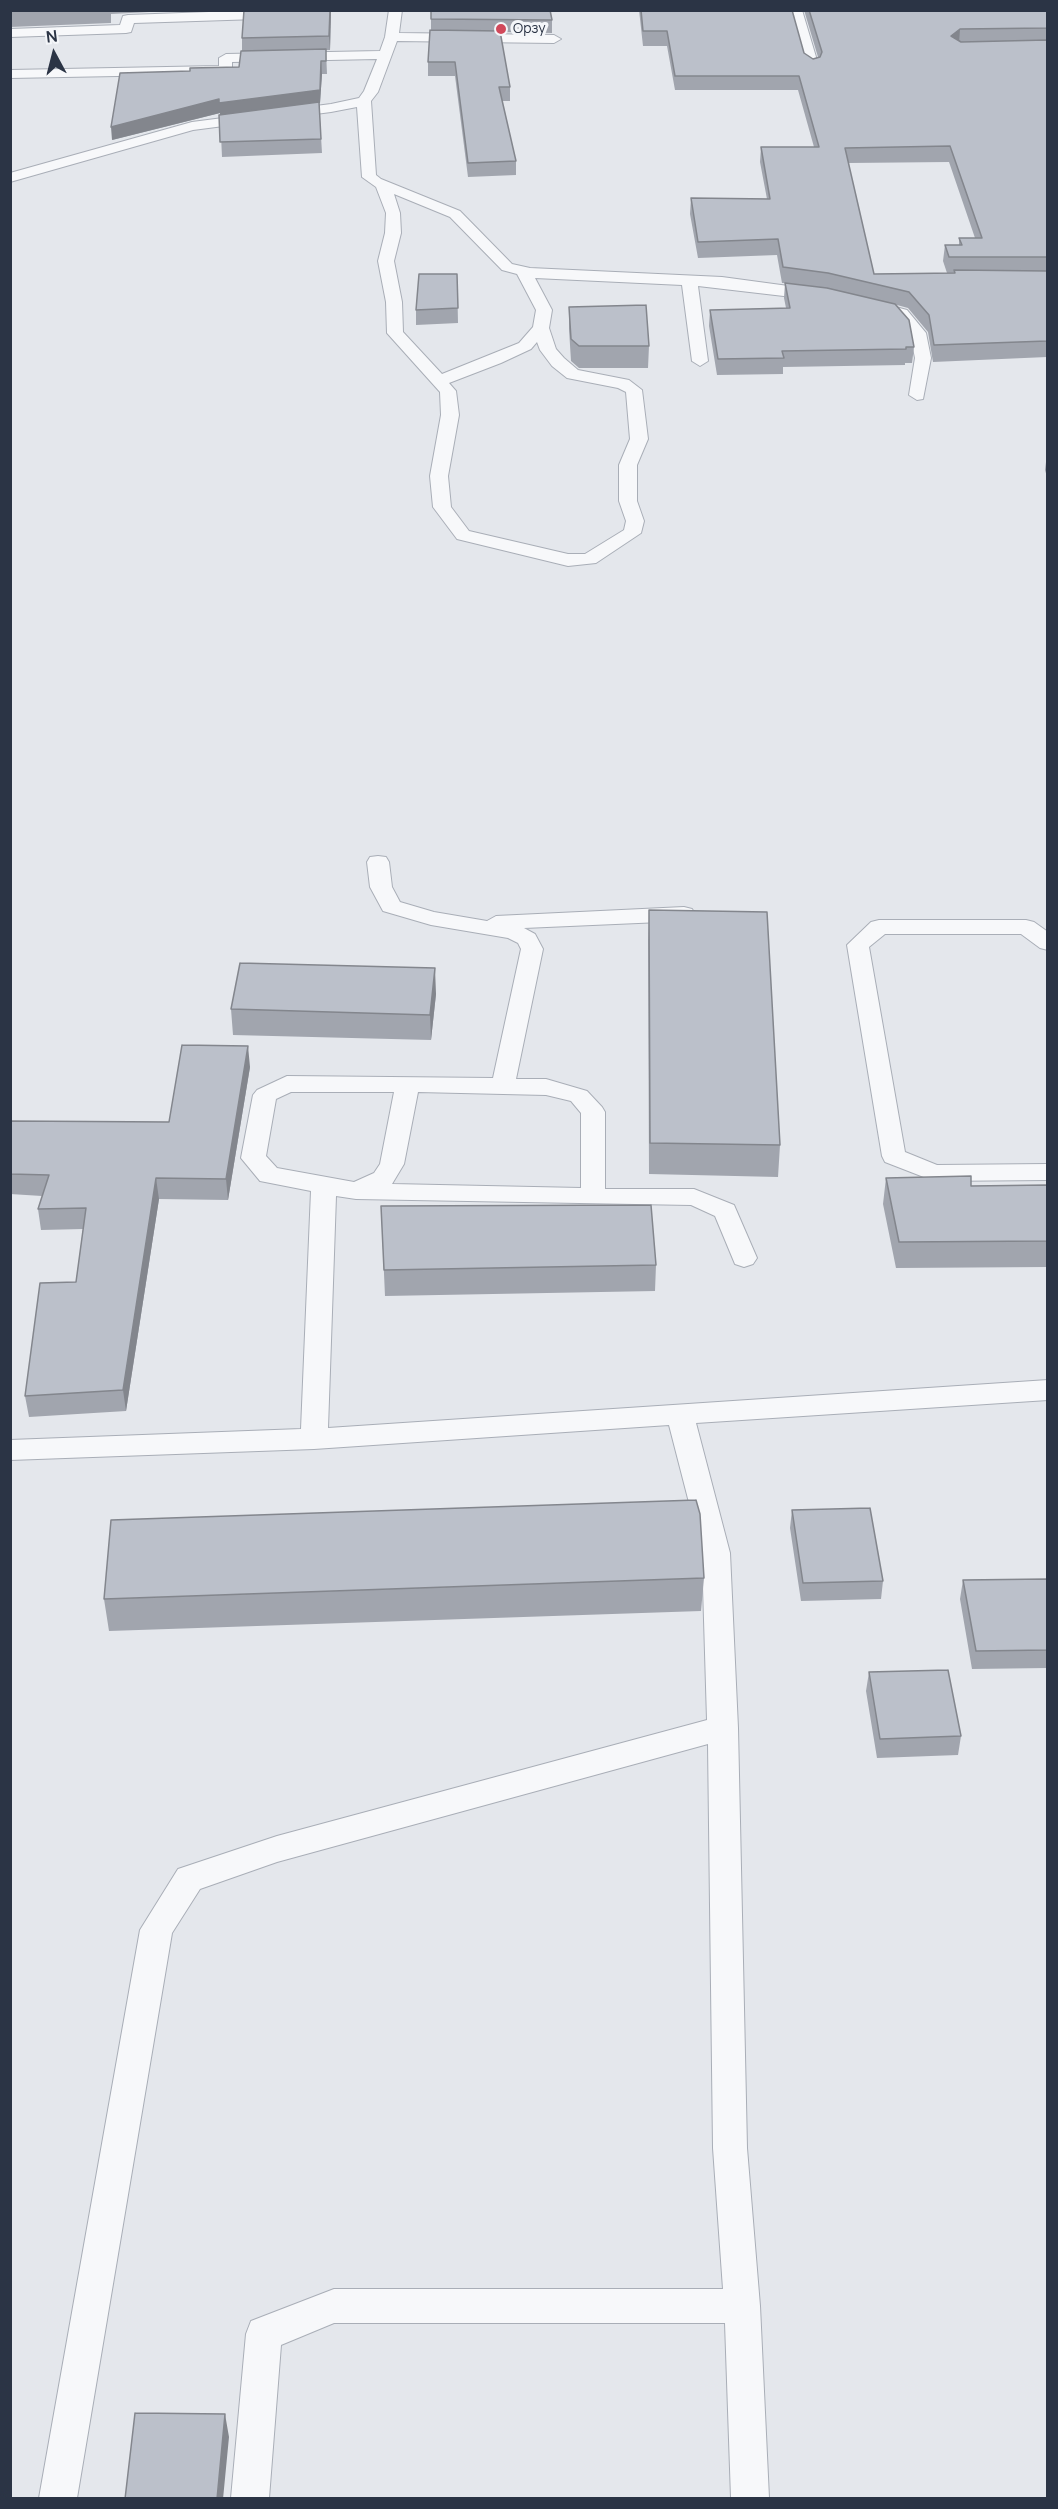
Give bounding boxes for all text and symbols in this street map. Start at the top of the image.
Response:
place label: Орзу [513,21,546,37]
marker: Орзу [494,22,508,36]
north arrow [24,24,84,84]
text: N [45,25,59,48]

